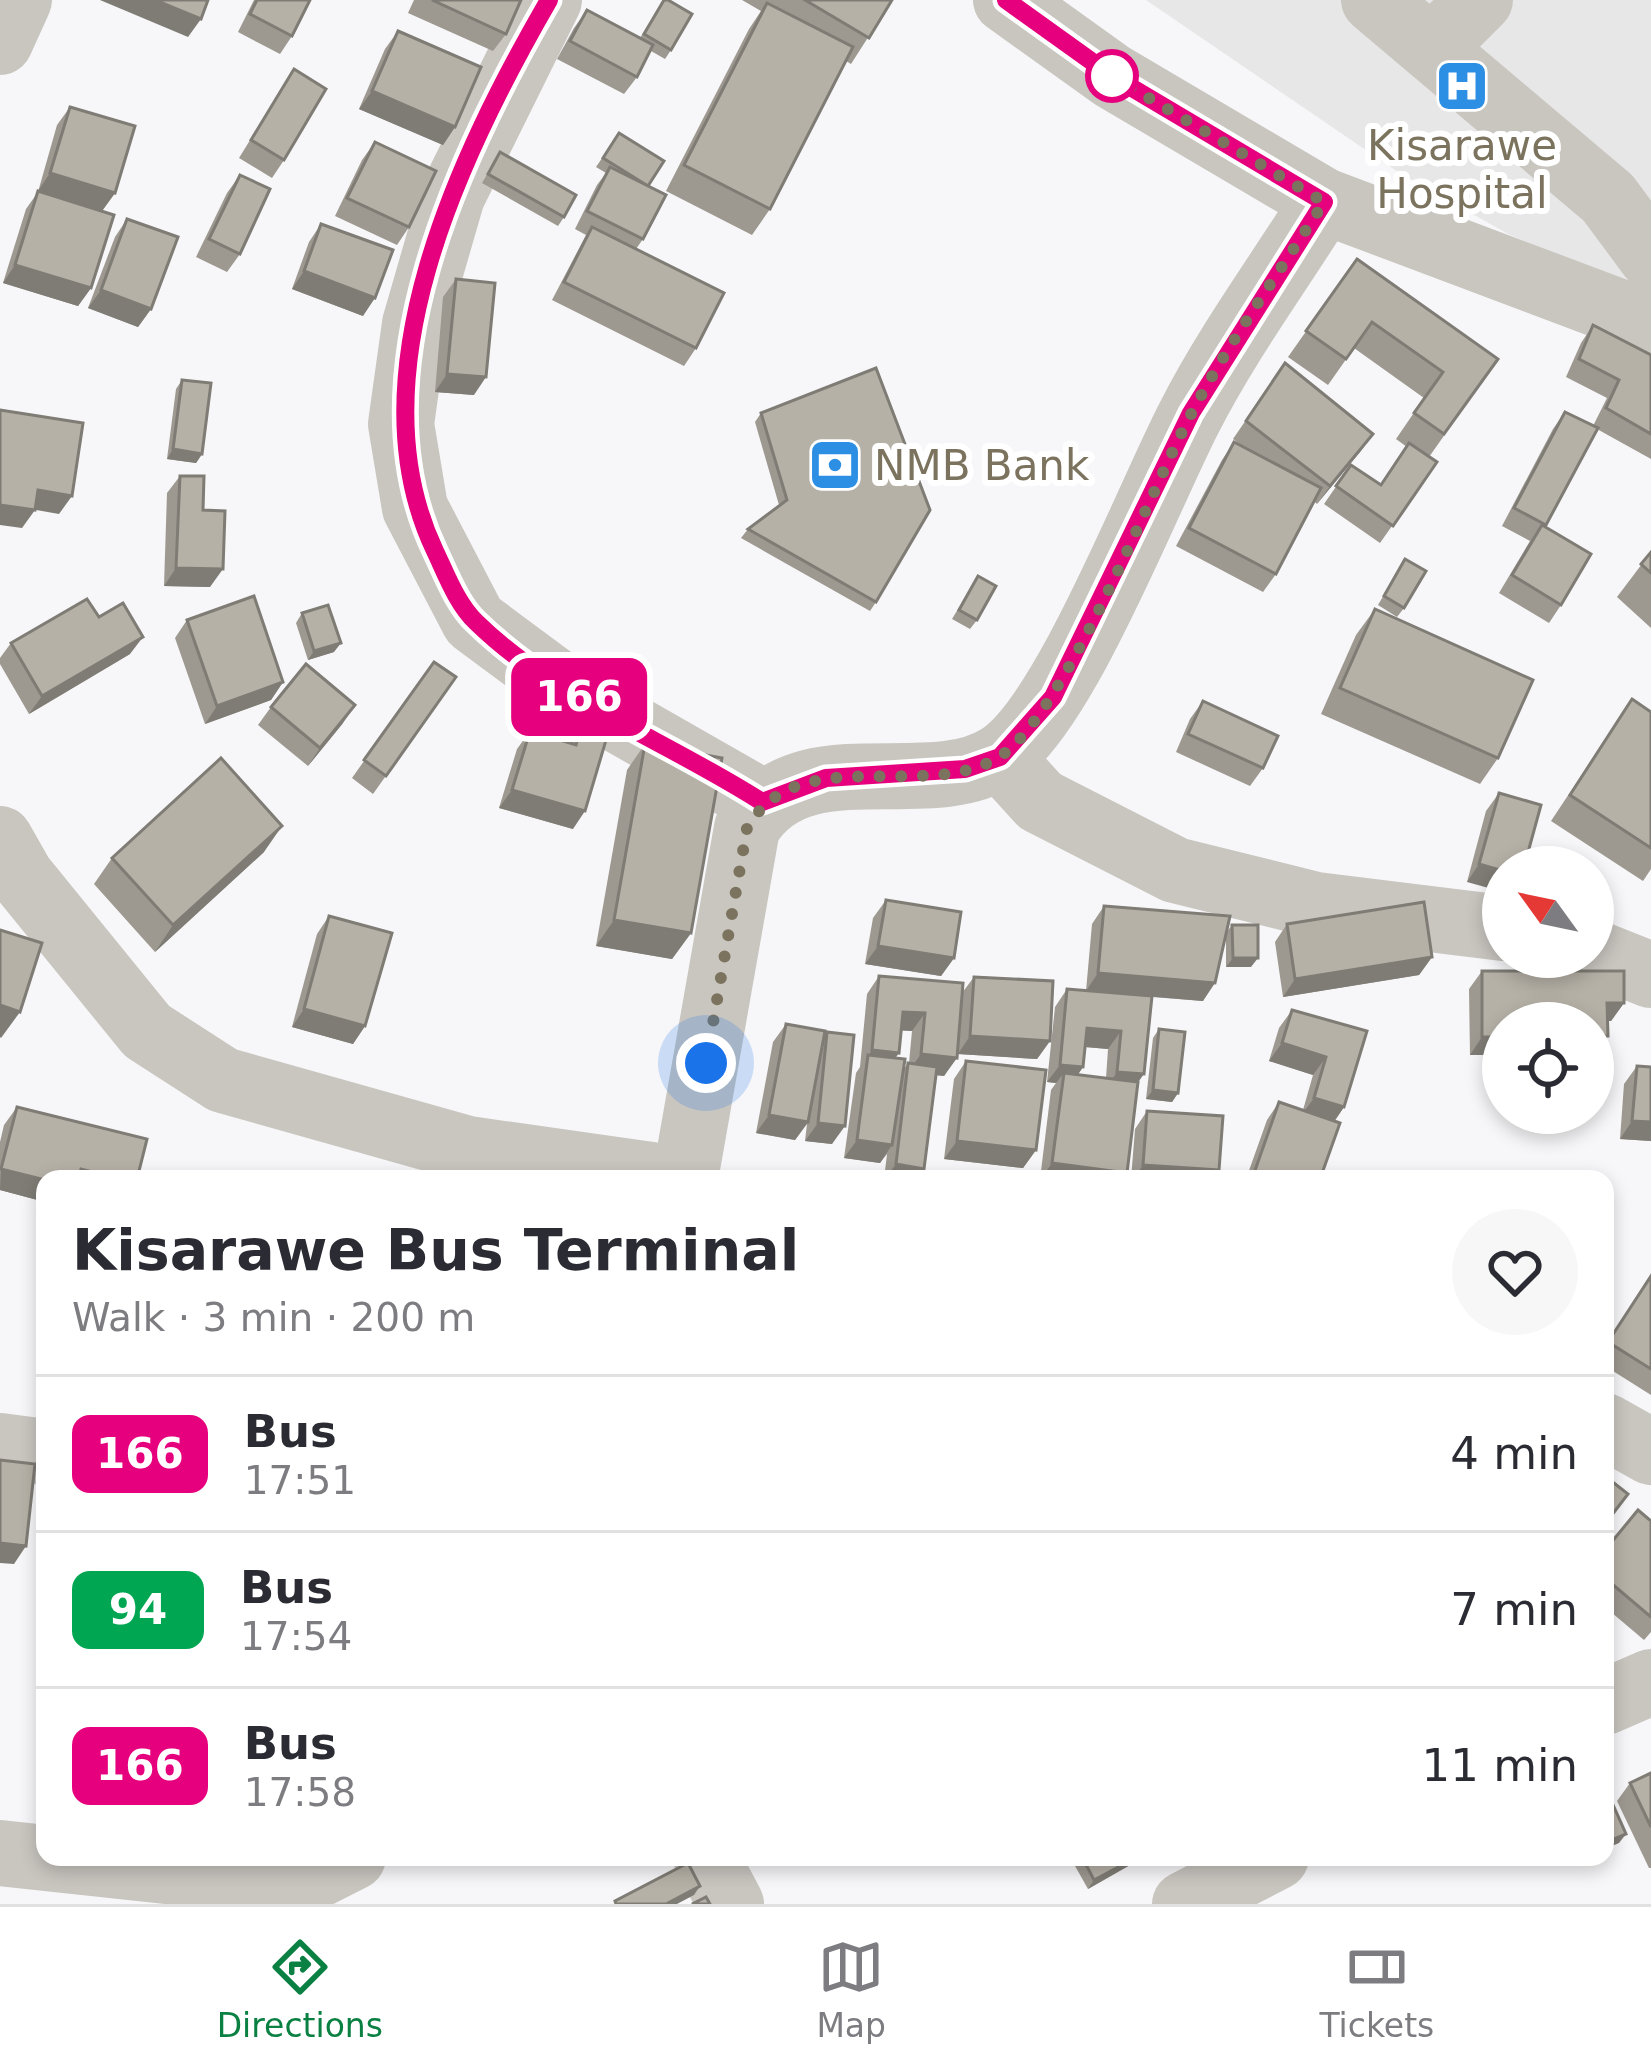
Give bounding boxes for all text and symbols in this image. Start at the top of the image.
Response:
unlabelled marker [1087,51,1137,101]
hospital icon: Kisarawe Hospital [1434,58,1490,114]
place label: Kisarawe Hospital [1367,121,1557,218]
bank icon: NMB Bank [807,437,863,493]
place label: NMB Bank [874,441,1090,490]
line badge: 166 [510,658,648,736]
text: 166 [535,672,623,721]
north arrow [1482,846,1614,978]
map controls [1482,846,1614,1134]
button: locate [1482,1002,1614,1134]
your location [676,1033,736,1093]
button: heart [1452,1209,1578,1335]
text: Kisarawe Bus Terminal [72,1217,799,1283]
text: Walk · 3 min · 200 m [72,1295,475,1340]
text: Bus [244,1405,337,1458]
text: 4 min [1450,1427,1578,1480]
text: 166 [96,1429,184,1478]
text: 17:51 [244,1458,356,1503]
text: Bus [240,1561,333,1614]
text: 7 min [1450,1583,1578,1636]
text: 94 [109,1585,167,1634]
text: 17:54 [240,1614,352,1659]
text: Bus [244,1717,337,1770]
text: 11 min [1422,1739,1578,1792]
text: 166 [96,1741,184,1790]
text: 17:58 [244,1770,356,1815]
tab: Directions [217,1934,383,2045]
tab: Map [816,1934,886,2045]
tab: Tickets [1319,1934,1434,2045]

